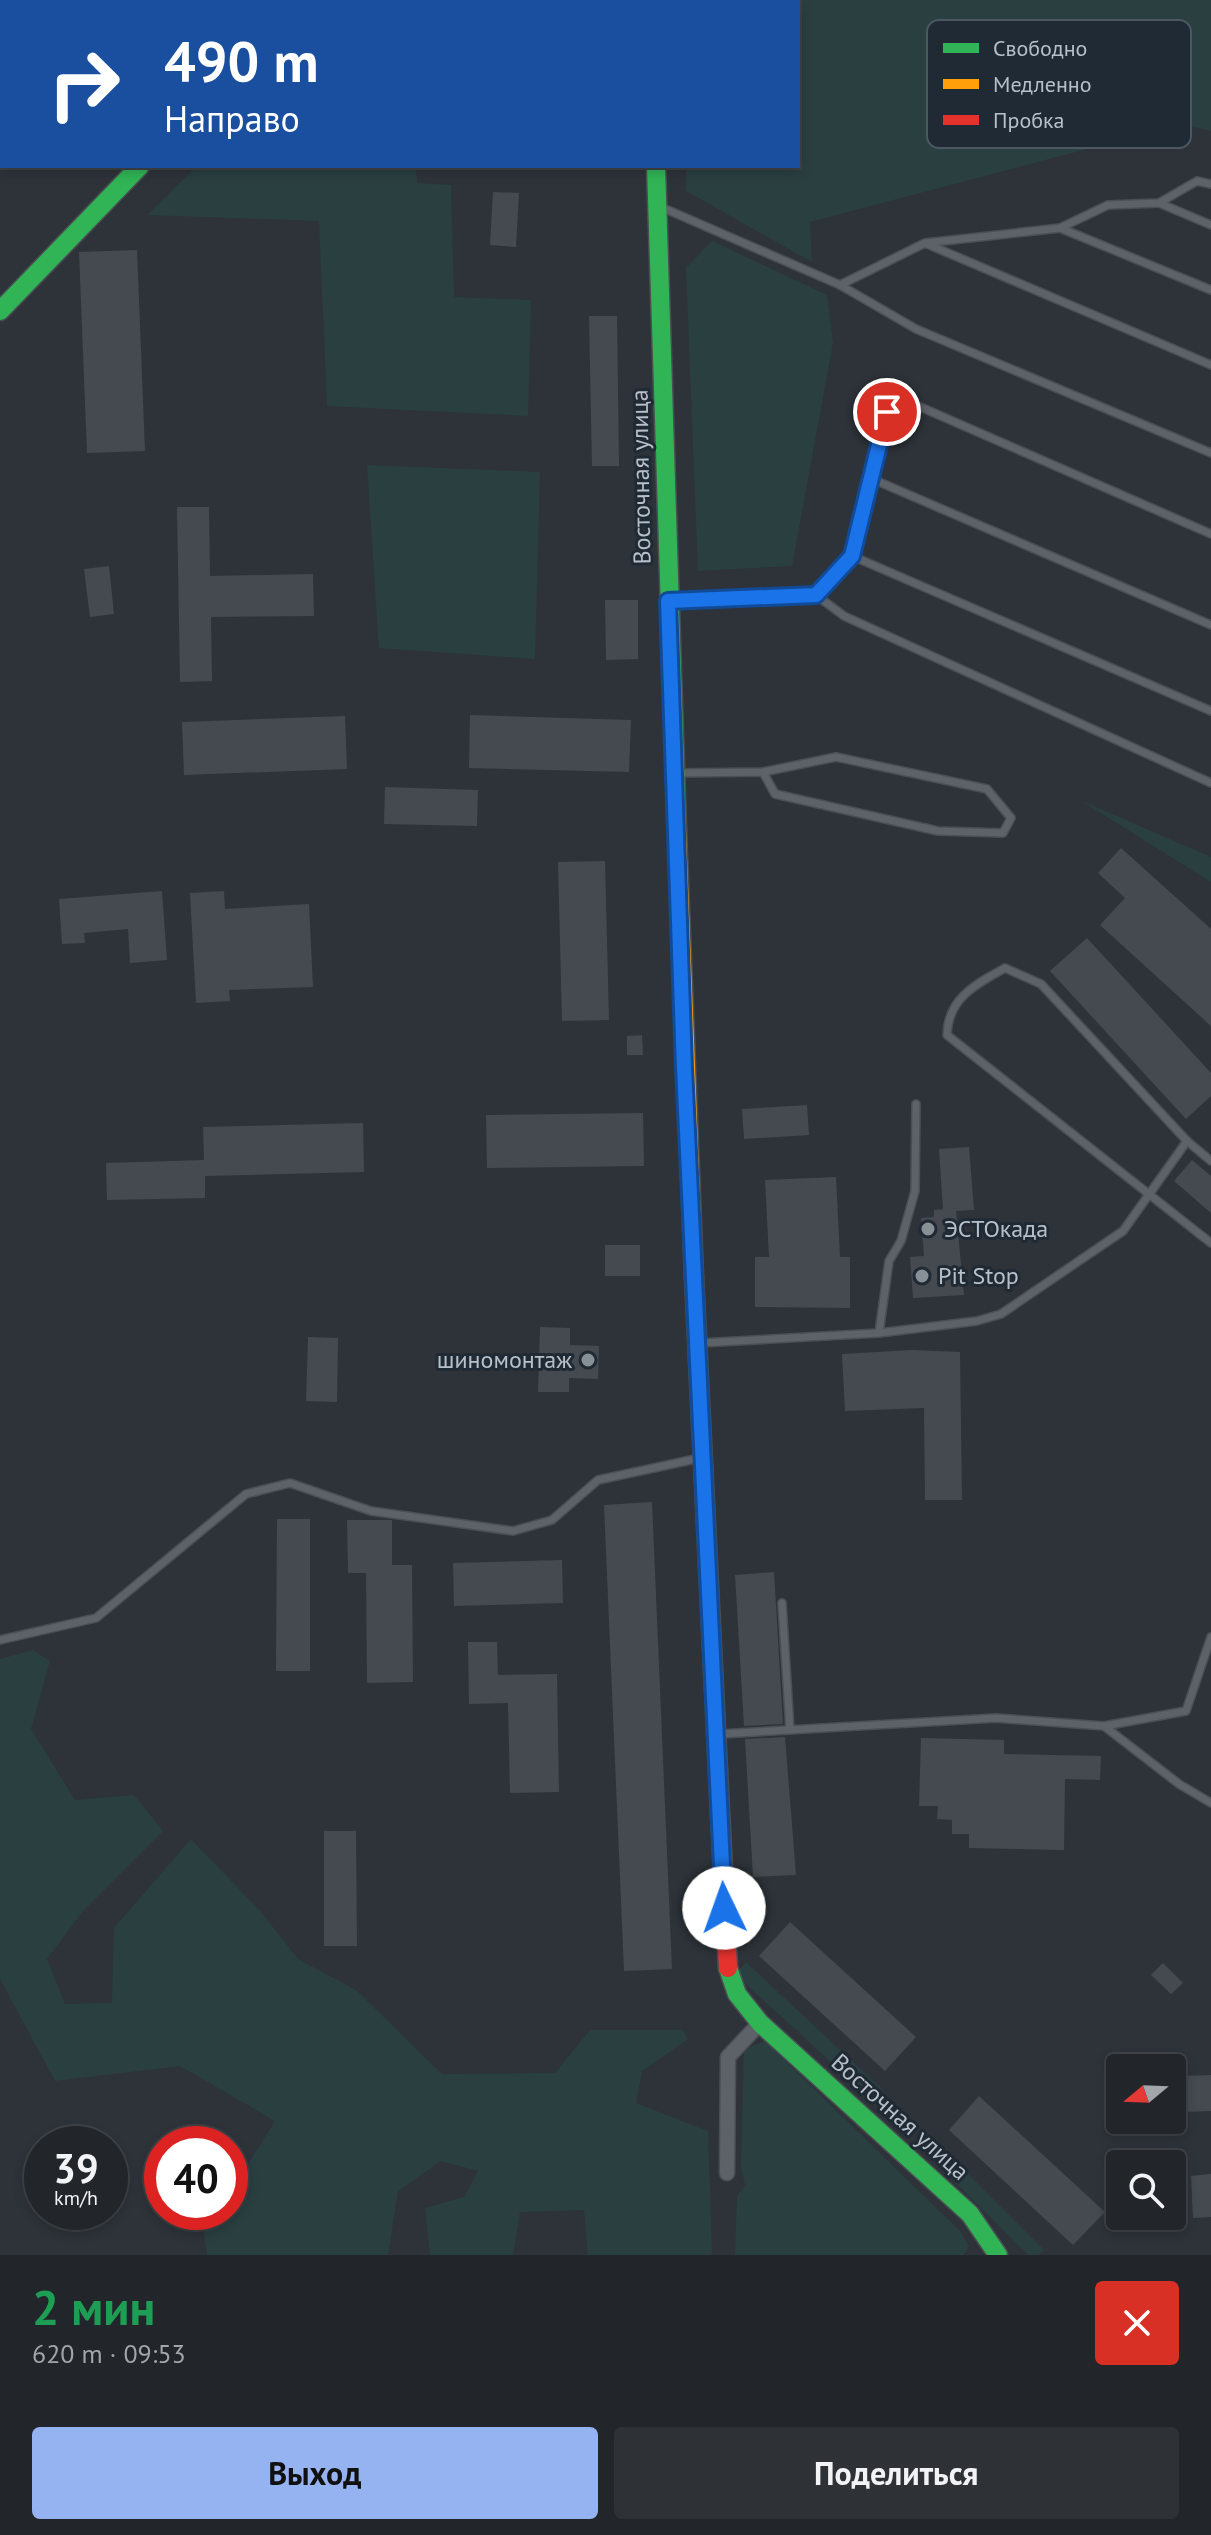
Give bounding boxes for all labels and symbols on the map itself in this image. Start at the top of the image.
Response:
legend [927,20,1191,148]
text: Свободно [993,34,1087,62]
text: Медленно [993,70,1091,98]
text: Пробка [993,106,1064,134]
pin [853,378,921,446]
street label: Восточная улица [623,389,658,565]
place label: ЭСТОкада [944,1213,1048,1244]
marker: ЭСТОкада [919,1220,937,1238]
place label: Pit Stop [938,1260,1019,1291]
marker: Pit Stop [913,1267,931,1285]
place label: шиномонтаж [437,1344,572,1375]
marker: шиномонтаж [579,1351,597,1369]
position arrow [682,1866,766,1950]
street label: Восточная улица [825,2047,976,2187]
north arrow [1106,2054,1186,2134]
speed limit sign: 40 [144,2126,248,2230]

